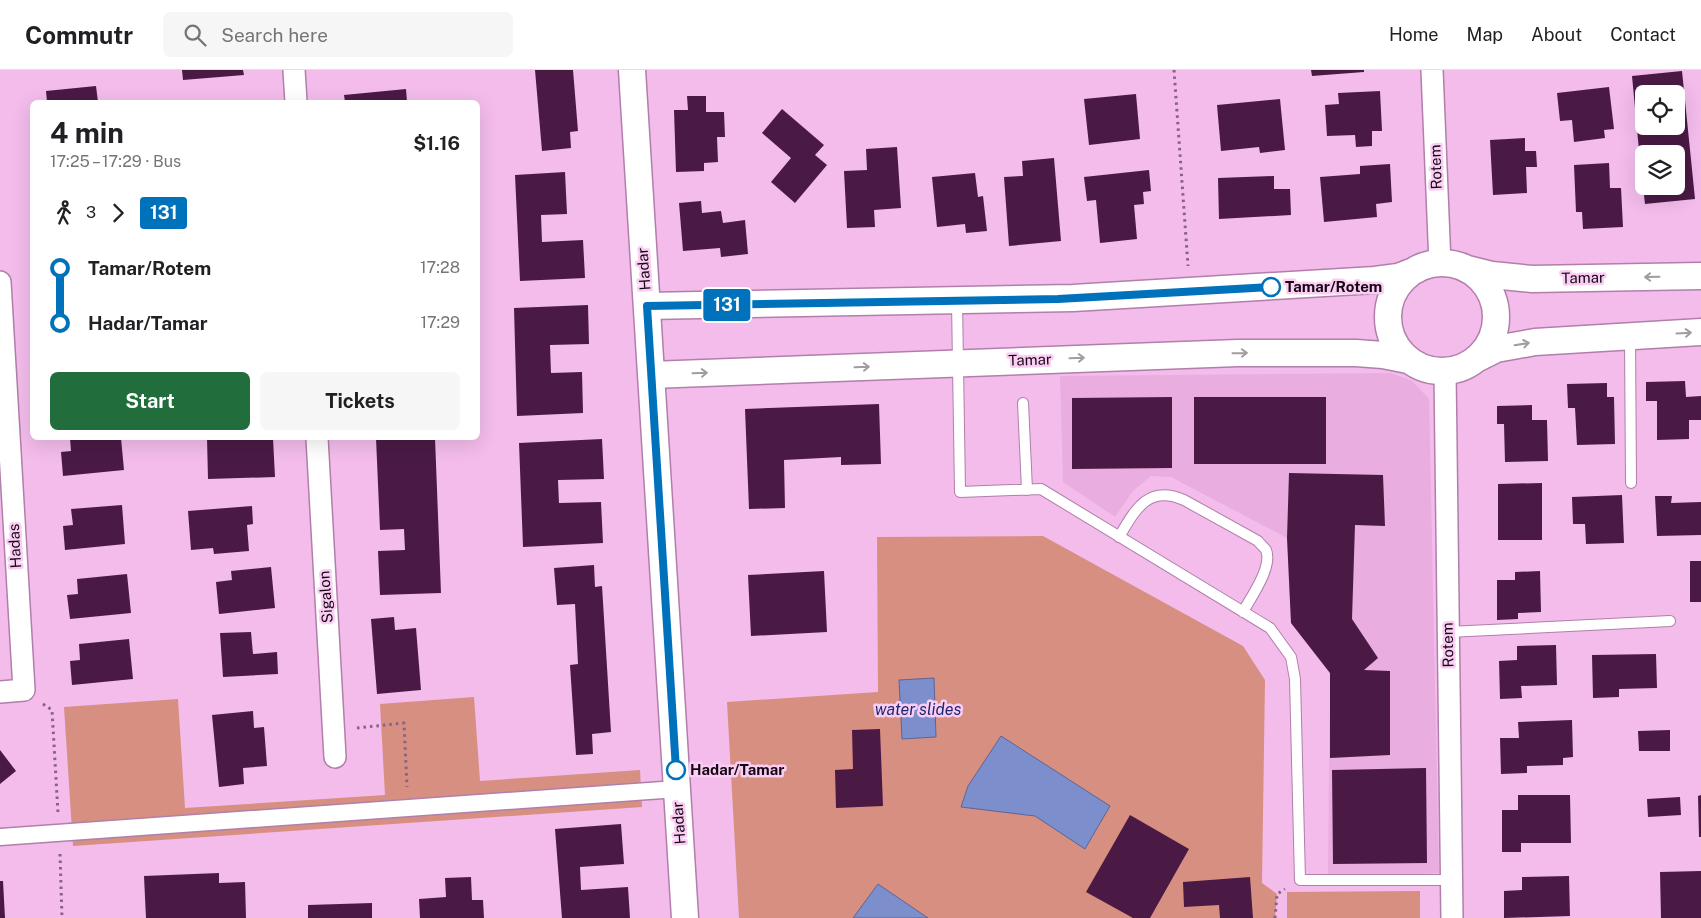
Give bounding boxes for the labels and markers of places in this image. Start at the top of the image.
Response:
marker: Tamar/Rotem [1261,277,1281,297]
place label: Tamar/Rotem [1285,278,1382,295]
marker: Hadar/Tamar [666,760,686,780]
place label: Hadar/Tamar [690,761,784,778]

